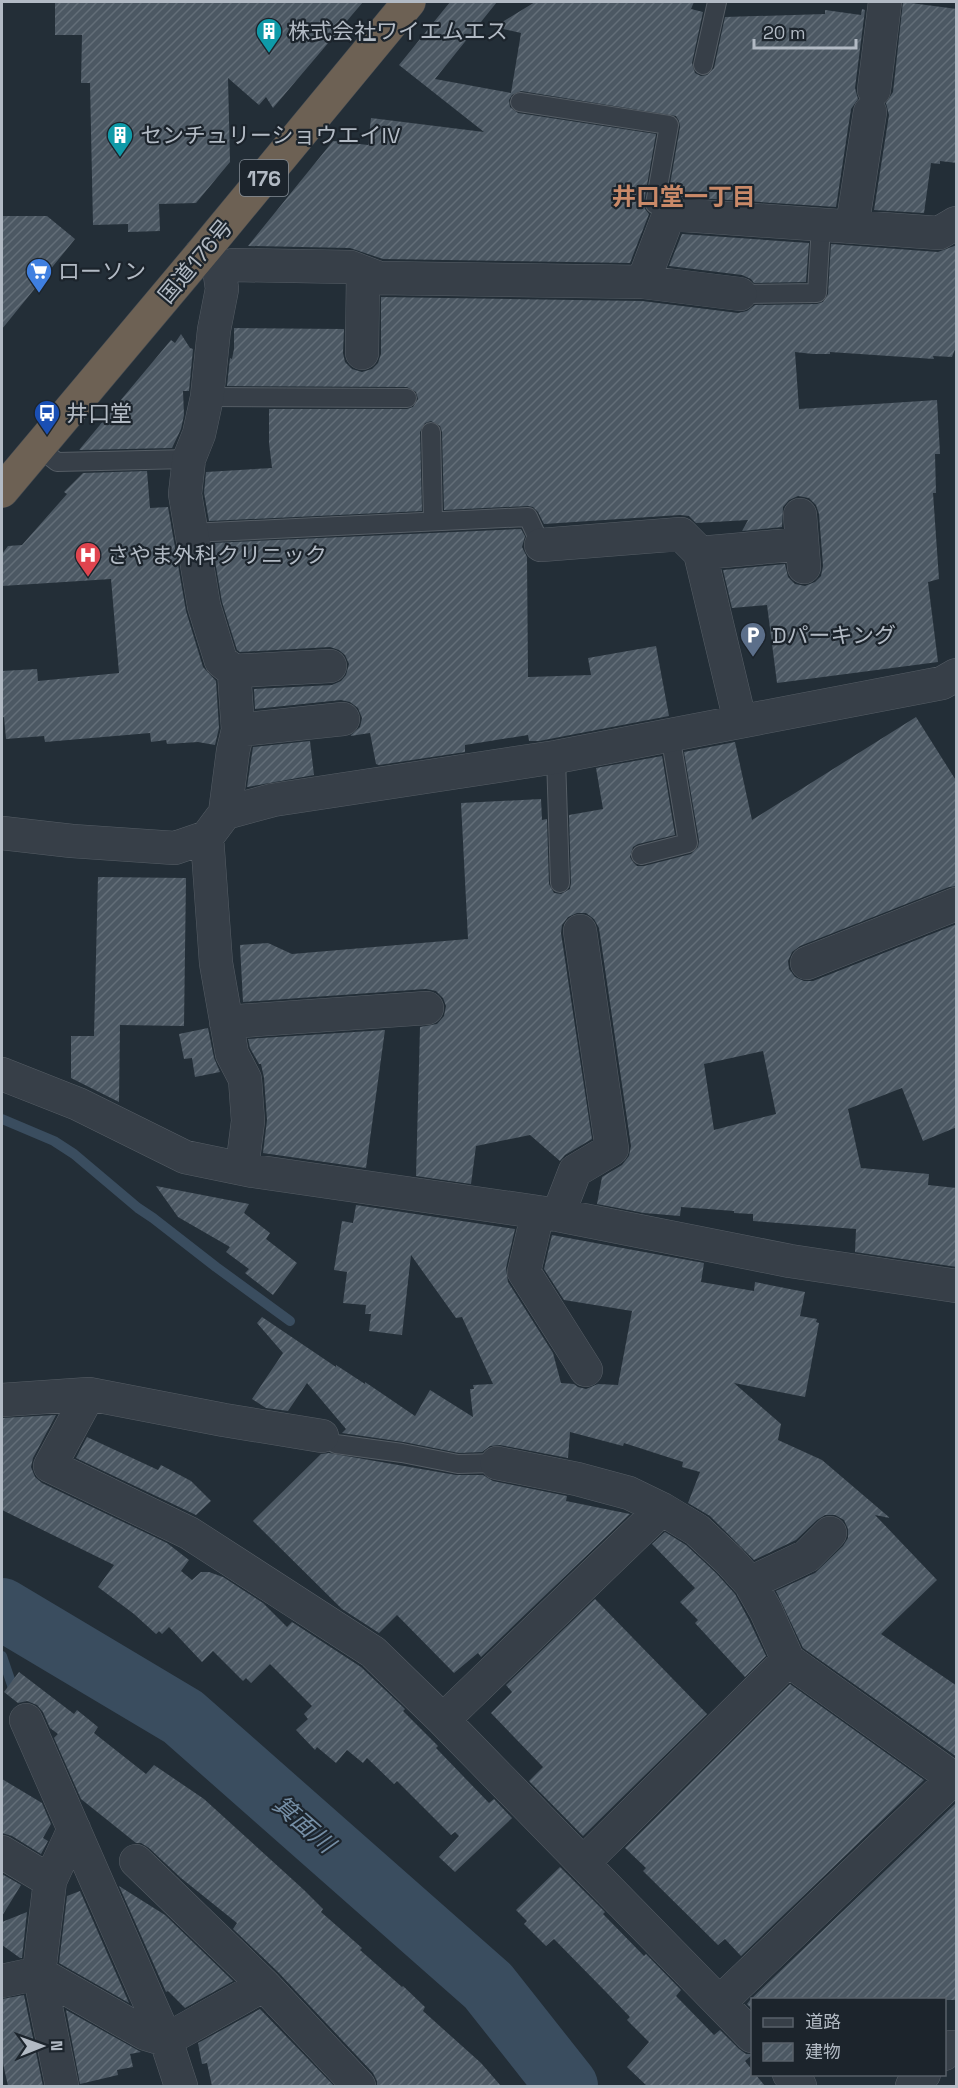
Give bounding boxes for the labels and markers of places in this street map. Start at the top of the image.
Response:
building icon: 株式会社ワイエムエス [254,16,284,54]
place label: 株式会社ワイエムエス [288,17,508,45]
building icon: センチュリーショウエイIV [105,120,135,158]
place label: センチュリーショウエイIV [140,121,401,149]
supermarket icon: ローソン [24,256,54,294]
place label: ローソン [58,257,146,285]
bus stop icon: 井口堂 [32,398,62,436]
place label: 井口堂 [66,399,132,427]
hospital icon: さやま外科クリニック [73,540,103,578]
place label: さやま外科クリニック [107,541,327,569]
parking icon: Dパーキング [738,620,768,658]
place label: Dパーキング [772,621,896,649]

